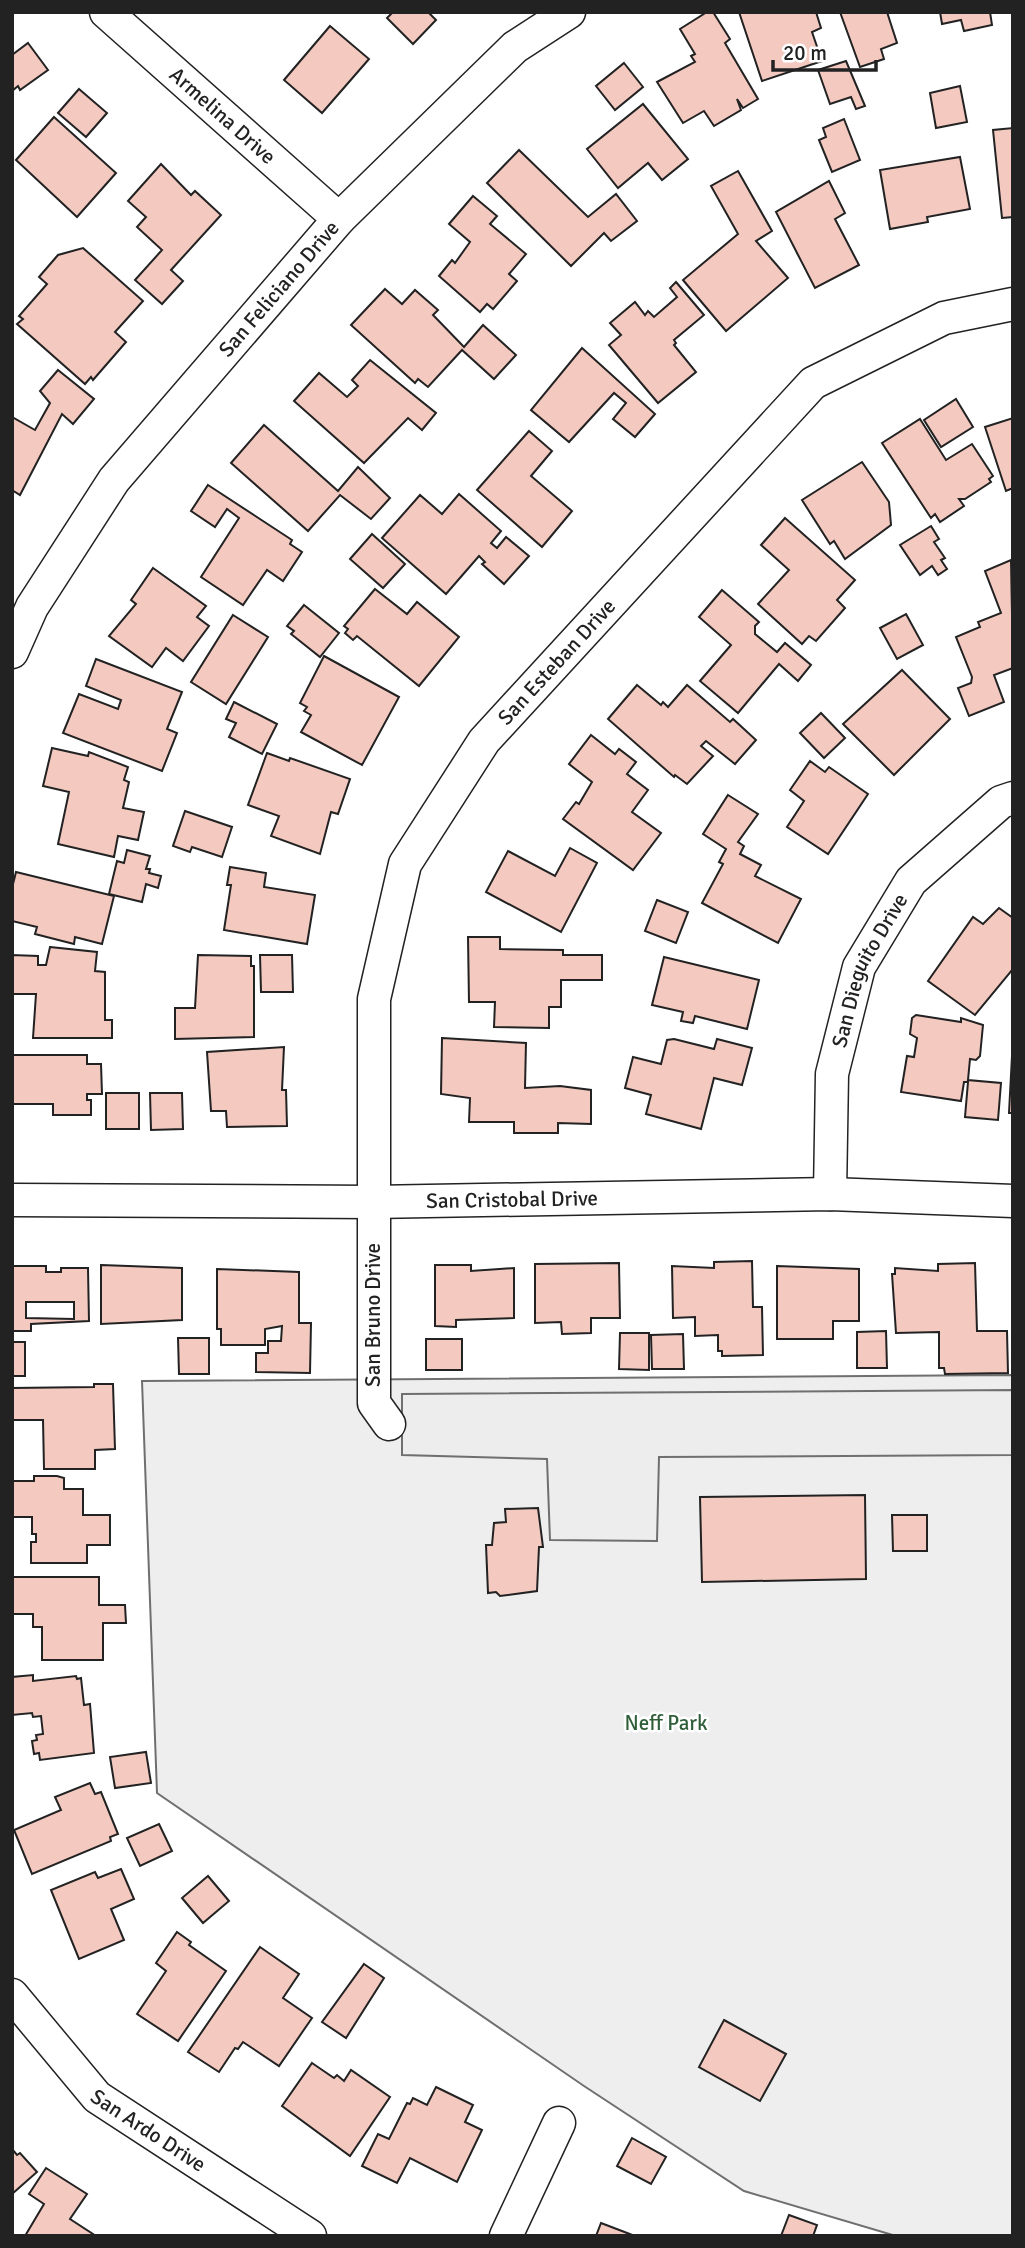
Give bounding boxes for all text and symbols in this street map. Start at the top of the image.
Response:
scale bar [773,28,876,72]
text: 20 m [783,40,827,66]
street label: Armelina Drive [164,62,281,170]
street label: San Feliciano Drive [213,215,345,362]
street label: San Esteban Drive [492,593,621,730]
street label: San Dieguito Drive [826,889,913,1050]
street label: San Cristobal Drive [426,1185,598,1214]
street label: San Bruno Drive [360,1243,386,1387]
park label: Neff Park [624,1710,708,1736]
street label: San Ardo Drive [86,2083,211,2178]

